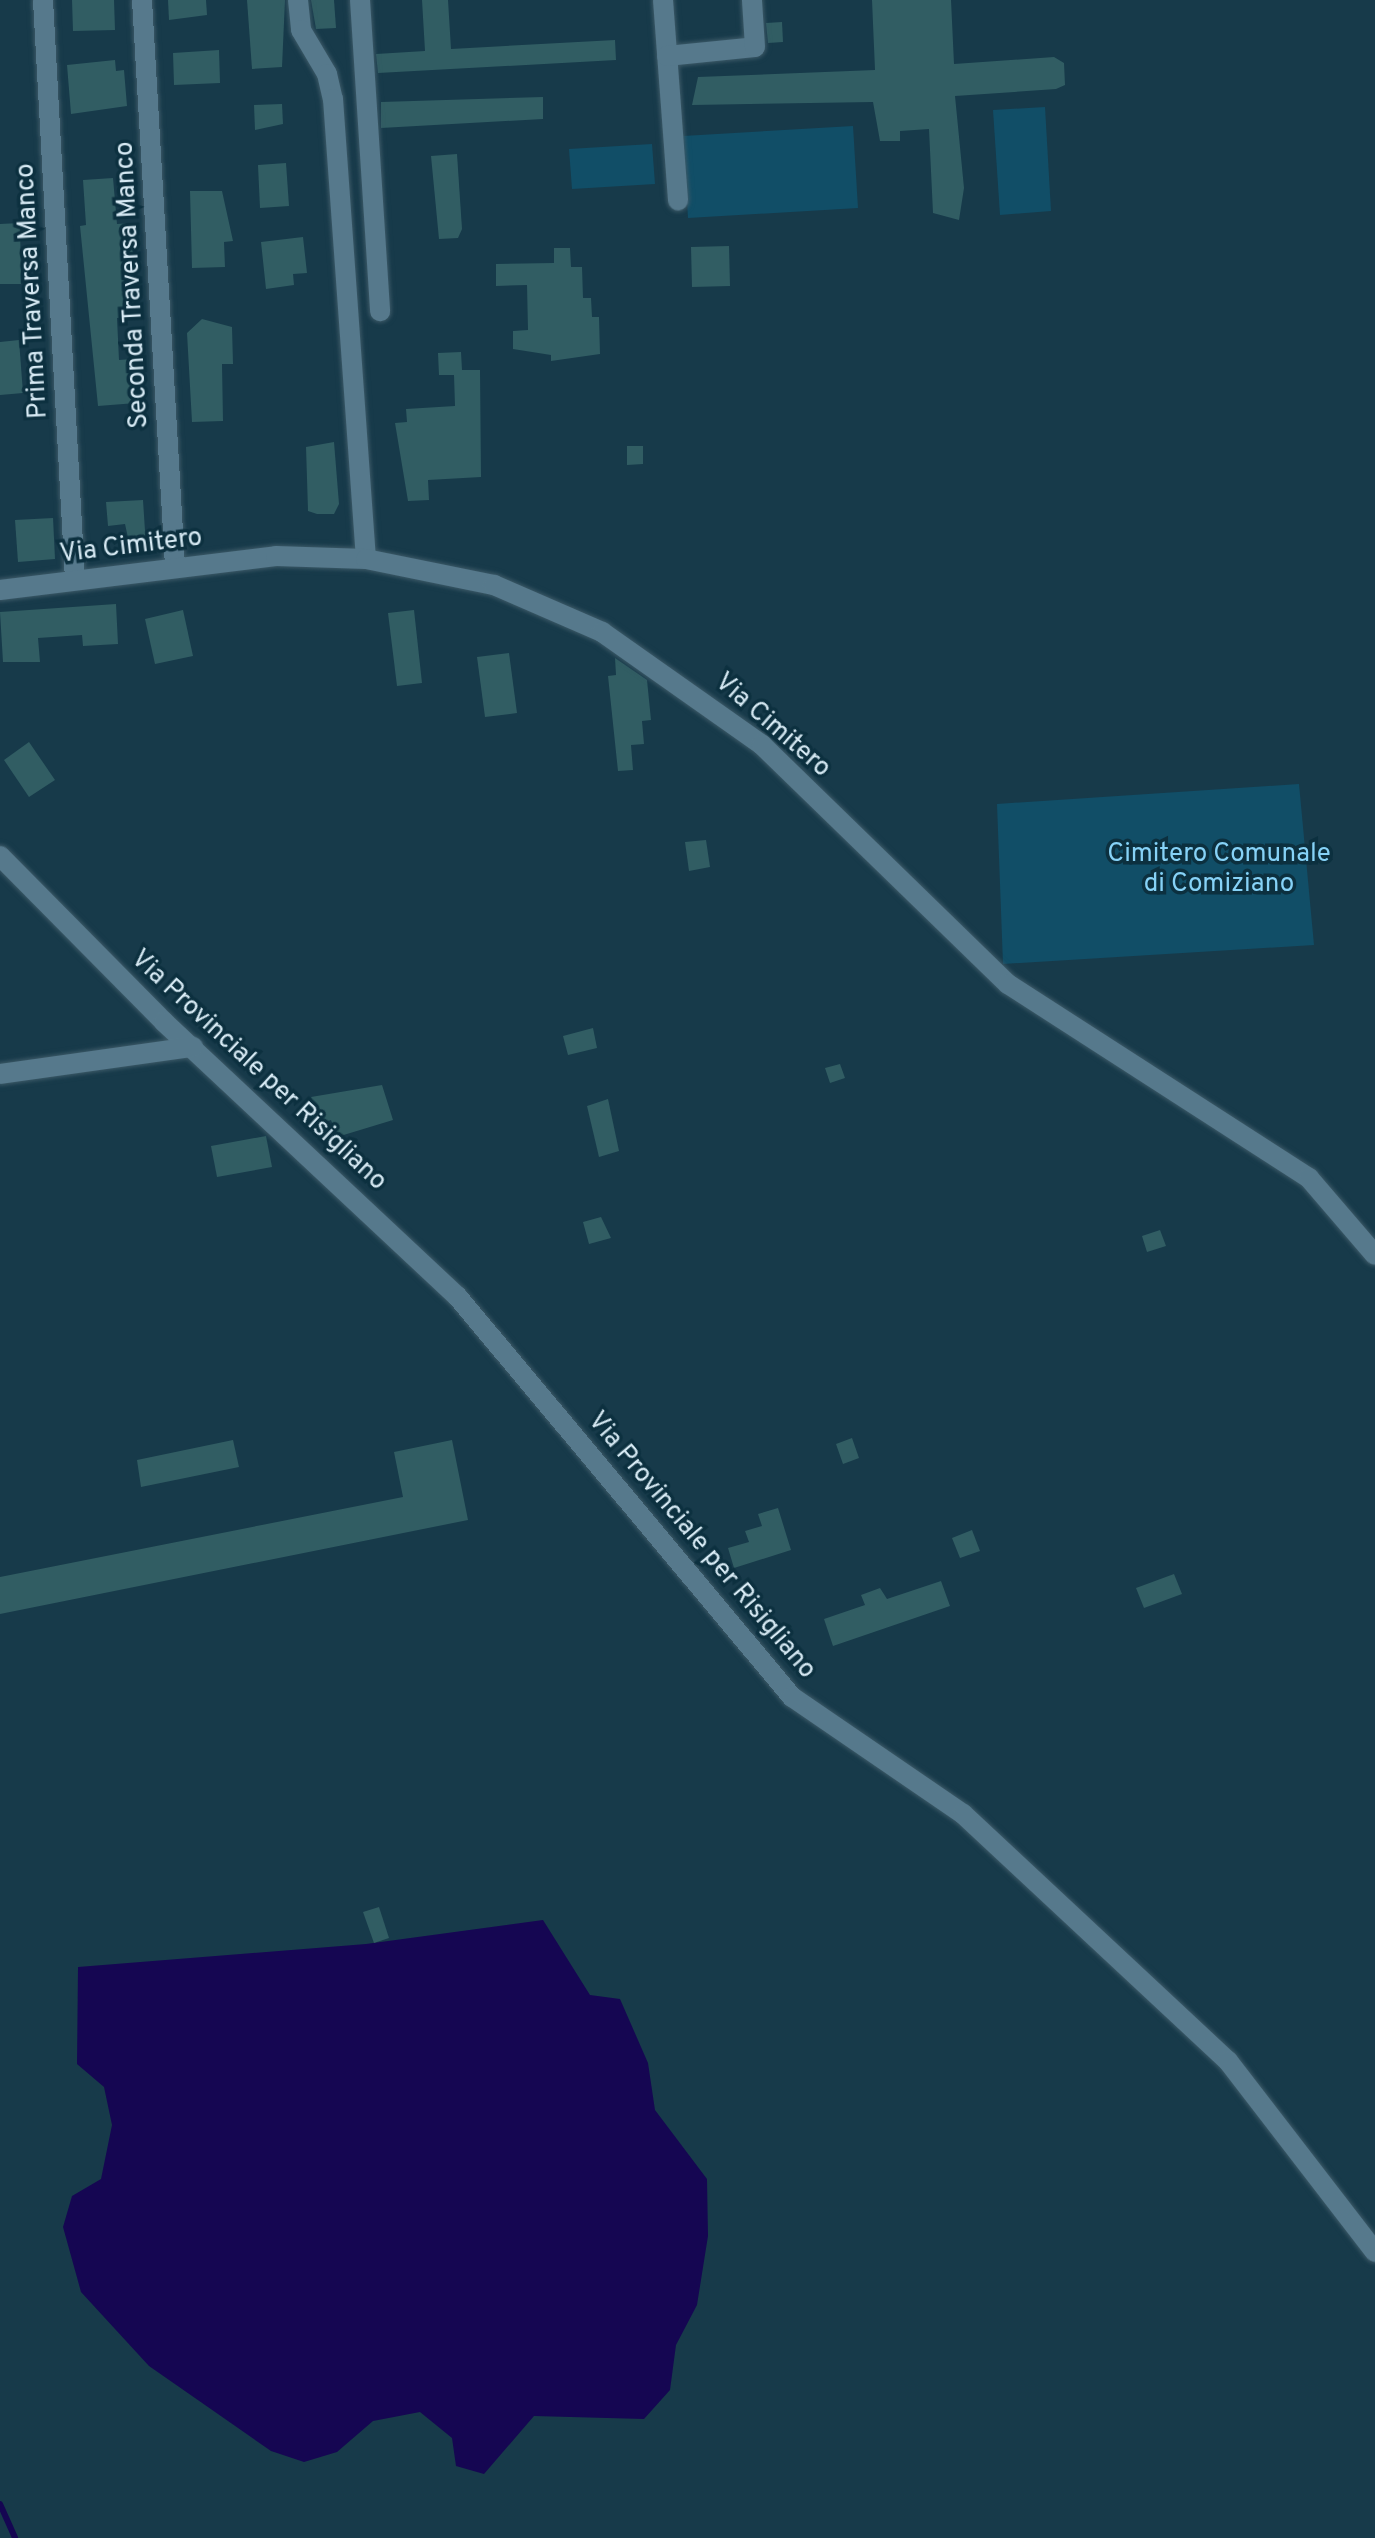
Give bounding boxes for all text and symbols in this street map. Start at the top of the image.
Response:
street label: Seconda Traversa Manco [110,140,156,430]
street label: Prima Traversa Manco [11,162,55,420]
street label: Via Cimitero [58,523,204,571]
street label: Via Cimitero [708,667,836,785]
park label: Cimitero Comunale di Comiziano [1107,839,1331,900]
street label: Via Provinciale per Risigliano [124,944,392,1198]
street label: Via Provinciale per Risigliano [580,1406,822,1686]

